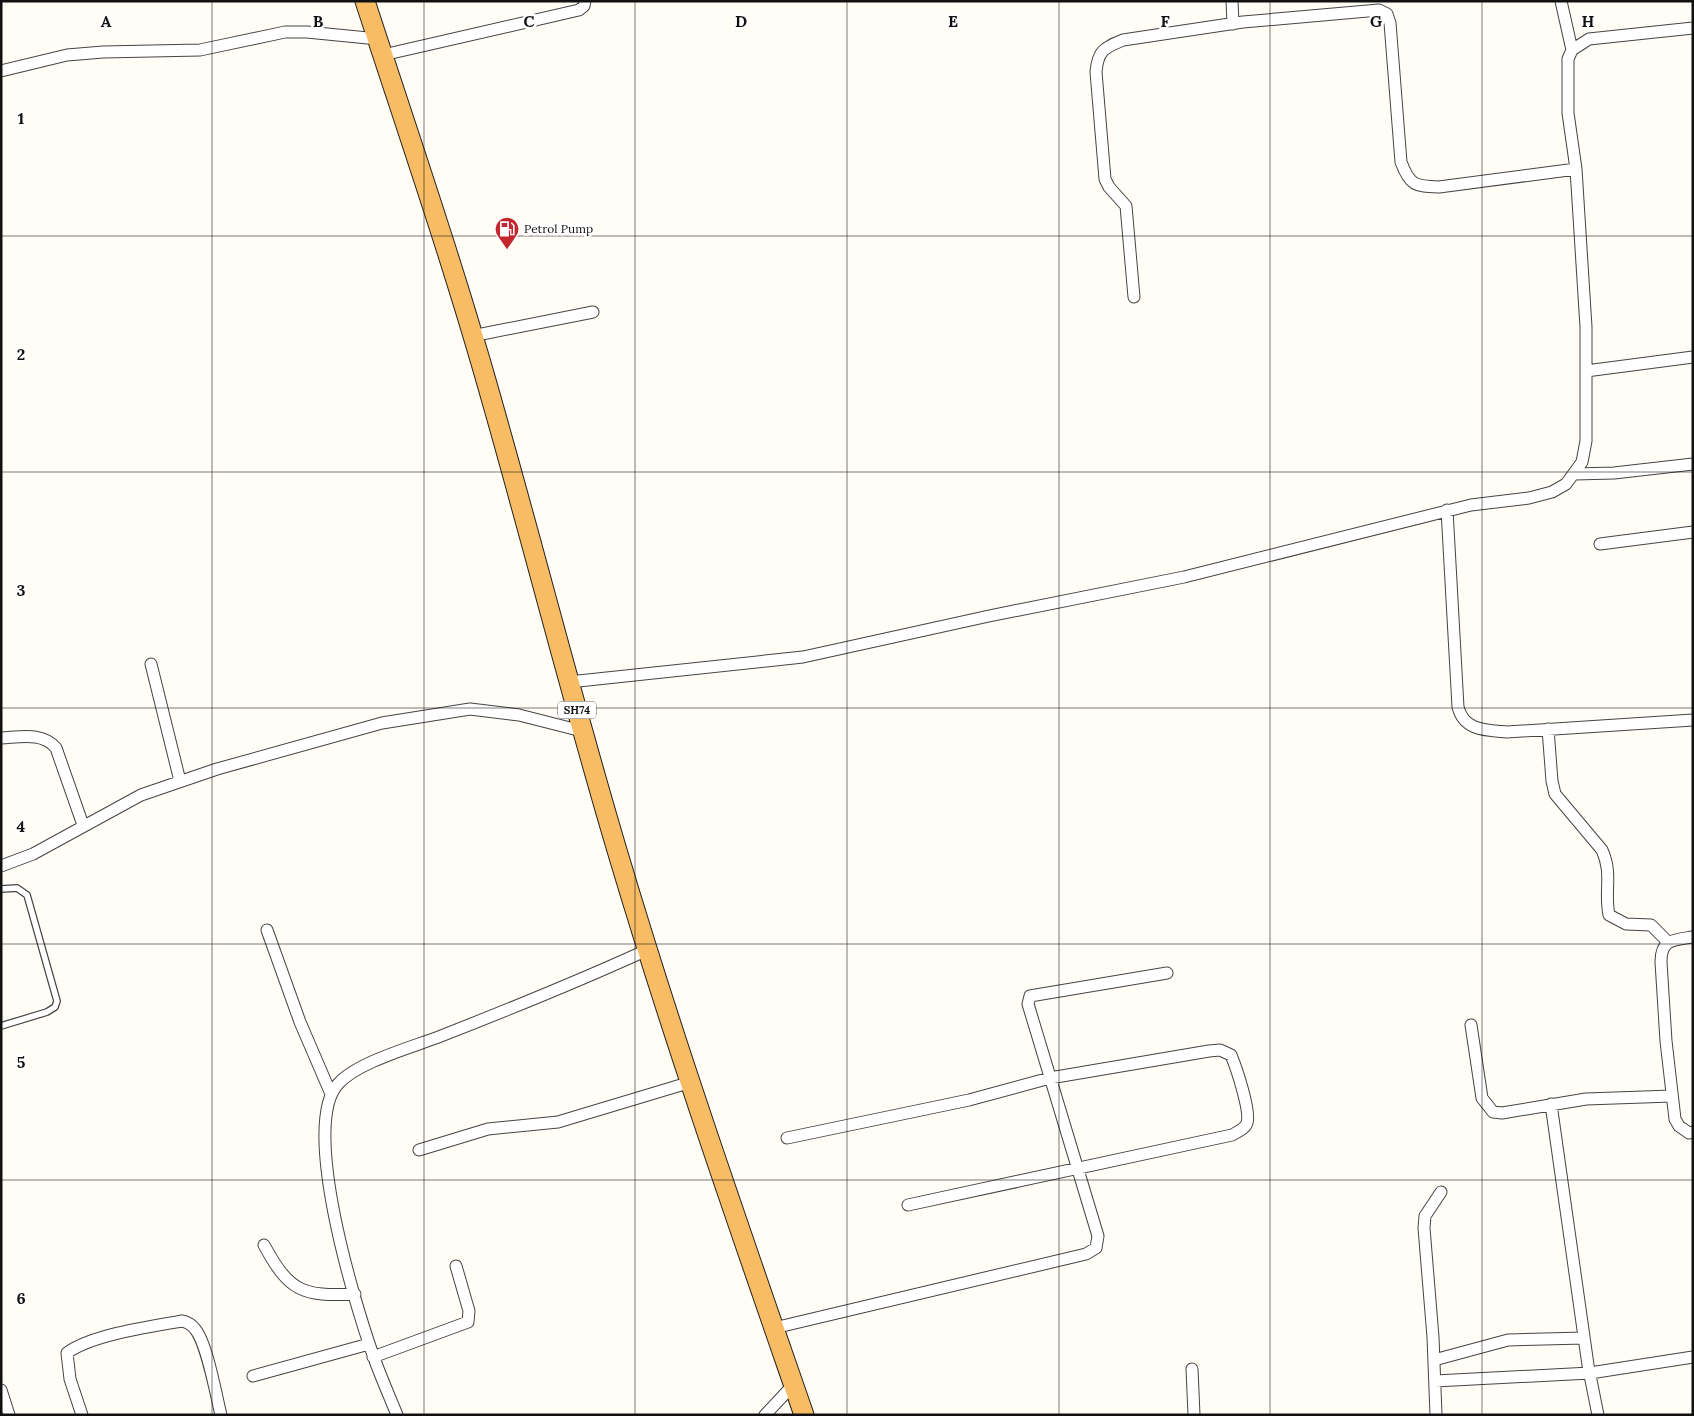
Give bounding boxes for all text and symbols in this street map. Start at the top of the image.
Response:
text: A [101,11,112,31]
text: B [313,11,324,31]
text: C [523,11,535,31]
text: D [735,11,747,31]
text: E [948,11,958,31]
text: F [1160,11,1170,31]
text: G [1370,11,1382,31]
text: H [1582,11,1595,31]
text: 1 [18,108,24,128]
fuel station icon: Petrol Pump [494,216,520,250]
place label: Petrol Pump [524,221,593,236]
text: 2 [17,344,25,364]
text: 3 [17,580,26,600]
road number: SH74 [558,702,596,718]
text: 4 [17,816,26,836]
text: 5 [17,1052,26,1072]
text: 6 [16,1288,26,1308]

